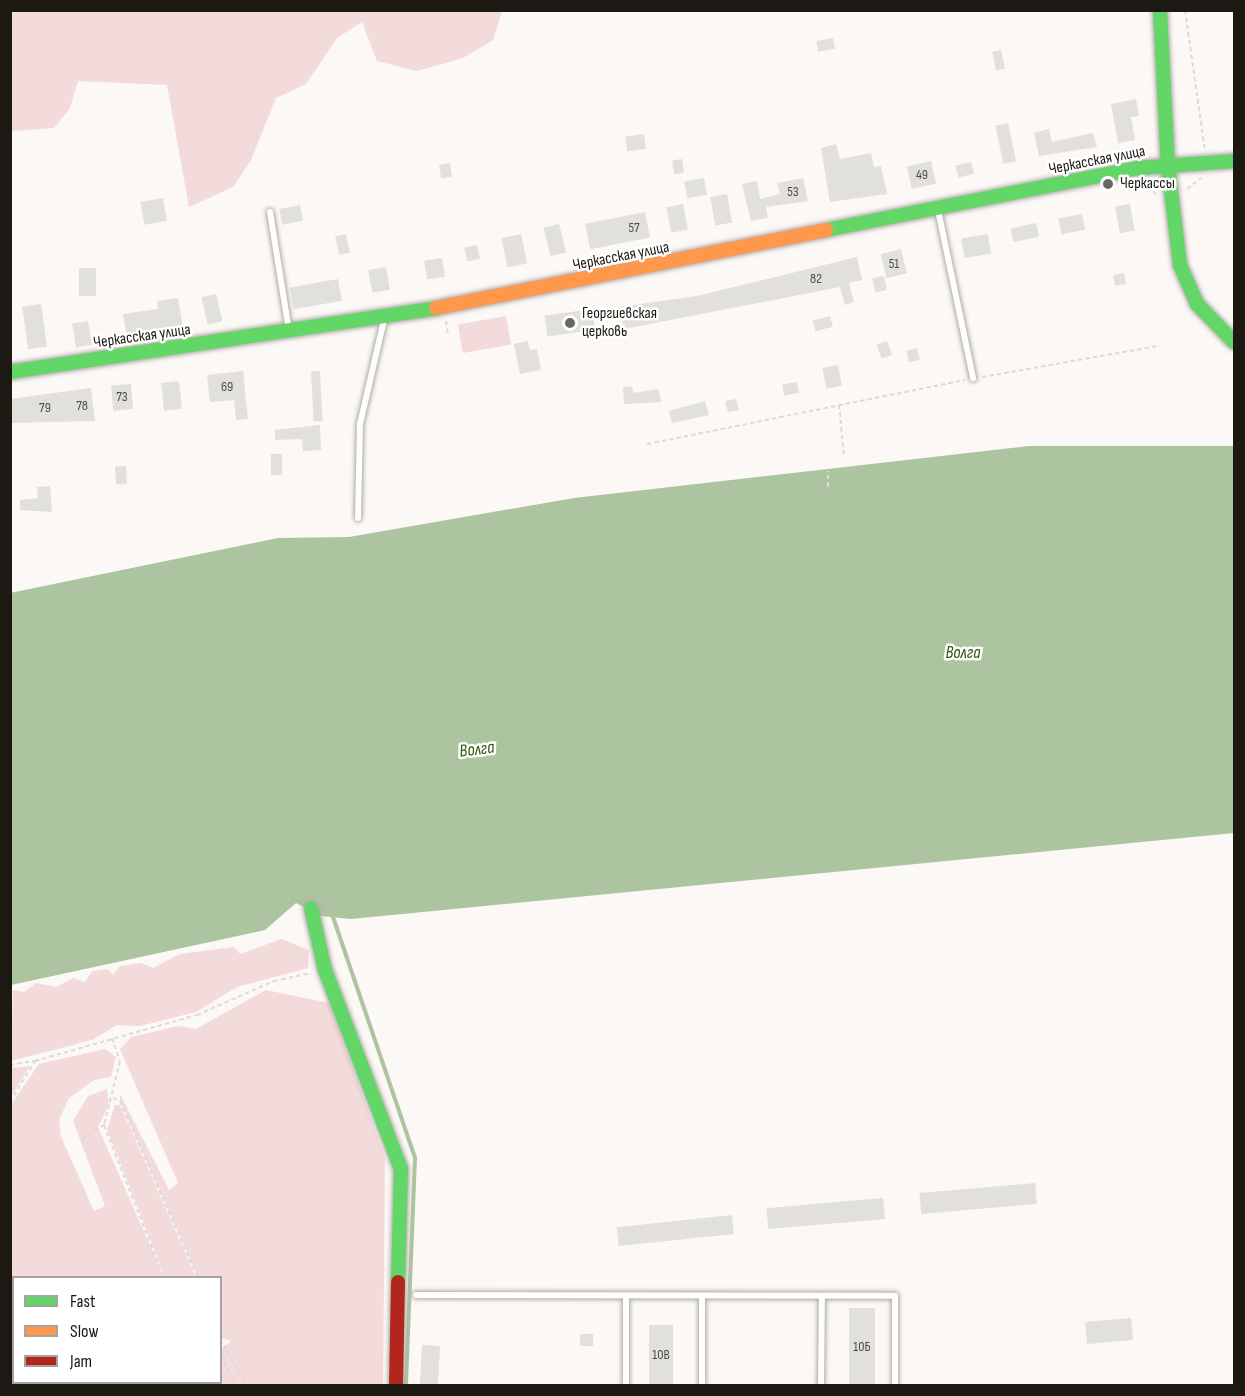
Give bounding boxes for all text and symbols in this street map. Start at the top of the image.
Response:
street label: Черкасская улица [1047,142,1147,180]
house number: 49 [916,167,928,183]
place label: Черкассы [1120,174,1175,194]
marker: Черкассы [1101,177,1115,191]
house number: 53 [787,184,799,200]
house number: 57 [628,220,640,236]
street label: Черкасская улица [571,238,671,276]
house number: 51 [889,256,899,272]
house number: 82 [810,271,822,287]
place label: Георгиевская церковь [582,304,657,342]
marker: Георгиевская церковь [563,316,577,330]
street label: Черкасская улица [92,321,192,353]
house number: 69 [221,379,233,395]
house number: 73 [116,389,128,405]
house number: 78 [76,398,88,414]
house number: 79 [39,400,51,416]
water label: Волга [945,642,981,664]
water label: Волга [458,737,496,763]
legend [12,1276,222,1384]
text: Fast [70,1291,95,1312]
text: Slow [70,1321,99,1342]
house number: 10Б [853,1339,871,1355]
house number: 10В [652,1347,670,1363]
text: Jam [70,1351,92,1372]

